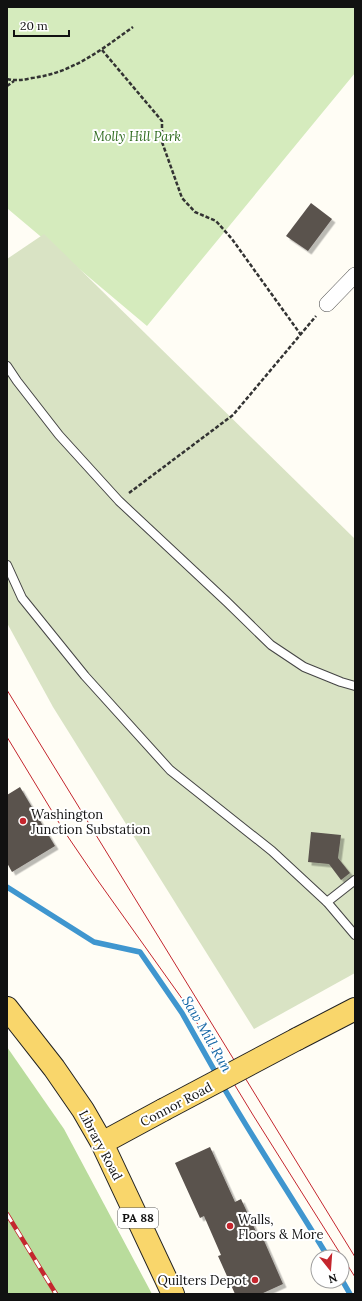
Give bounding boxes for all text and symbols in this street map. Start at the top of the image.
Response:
scale bar [14,12,69,38]
text: 20 m [20,18,48,33]
park label: Molly Hill Park [93,128,181,145]
place label: Washington Junction Substation [30,806,151,838]
marker: Washington Junction Substation [18,816,28,826]
water label: Saw Mill Run [178,993,236,1076]
street label: Connor Road [137,1078,215,1131]
street label: Library Road [75,1107,126,1184]
road number: PA 88 [118,1208,158,1228]
place label: Walls, Floors & More [238,1211,323,1243]
marker: Walls, Floors & More [225,1221,235,1231]
north arrow [310,1249,350,1289]
text: N [326,1271,339,1287]
place label: Quilters Depot [157,1272,247,1289]
marker: Quilters Depot [250,1275,260,1285]

